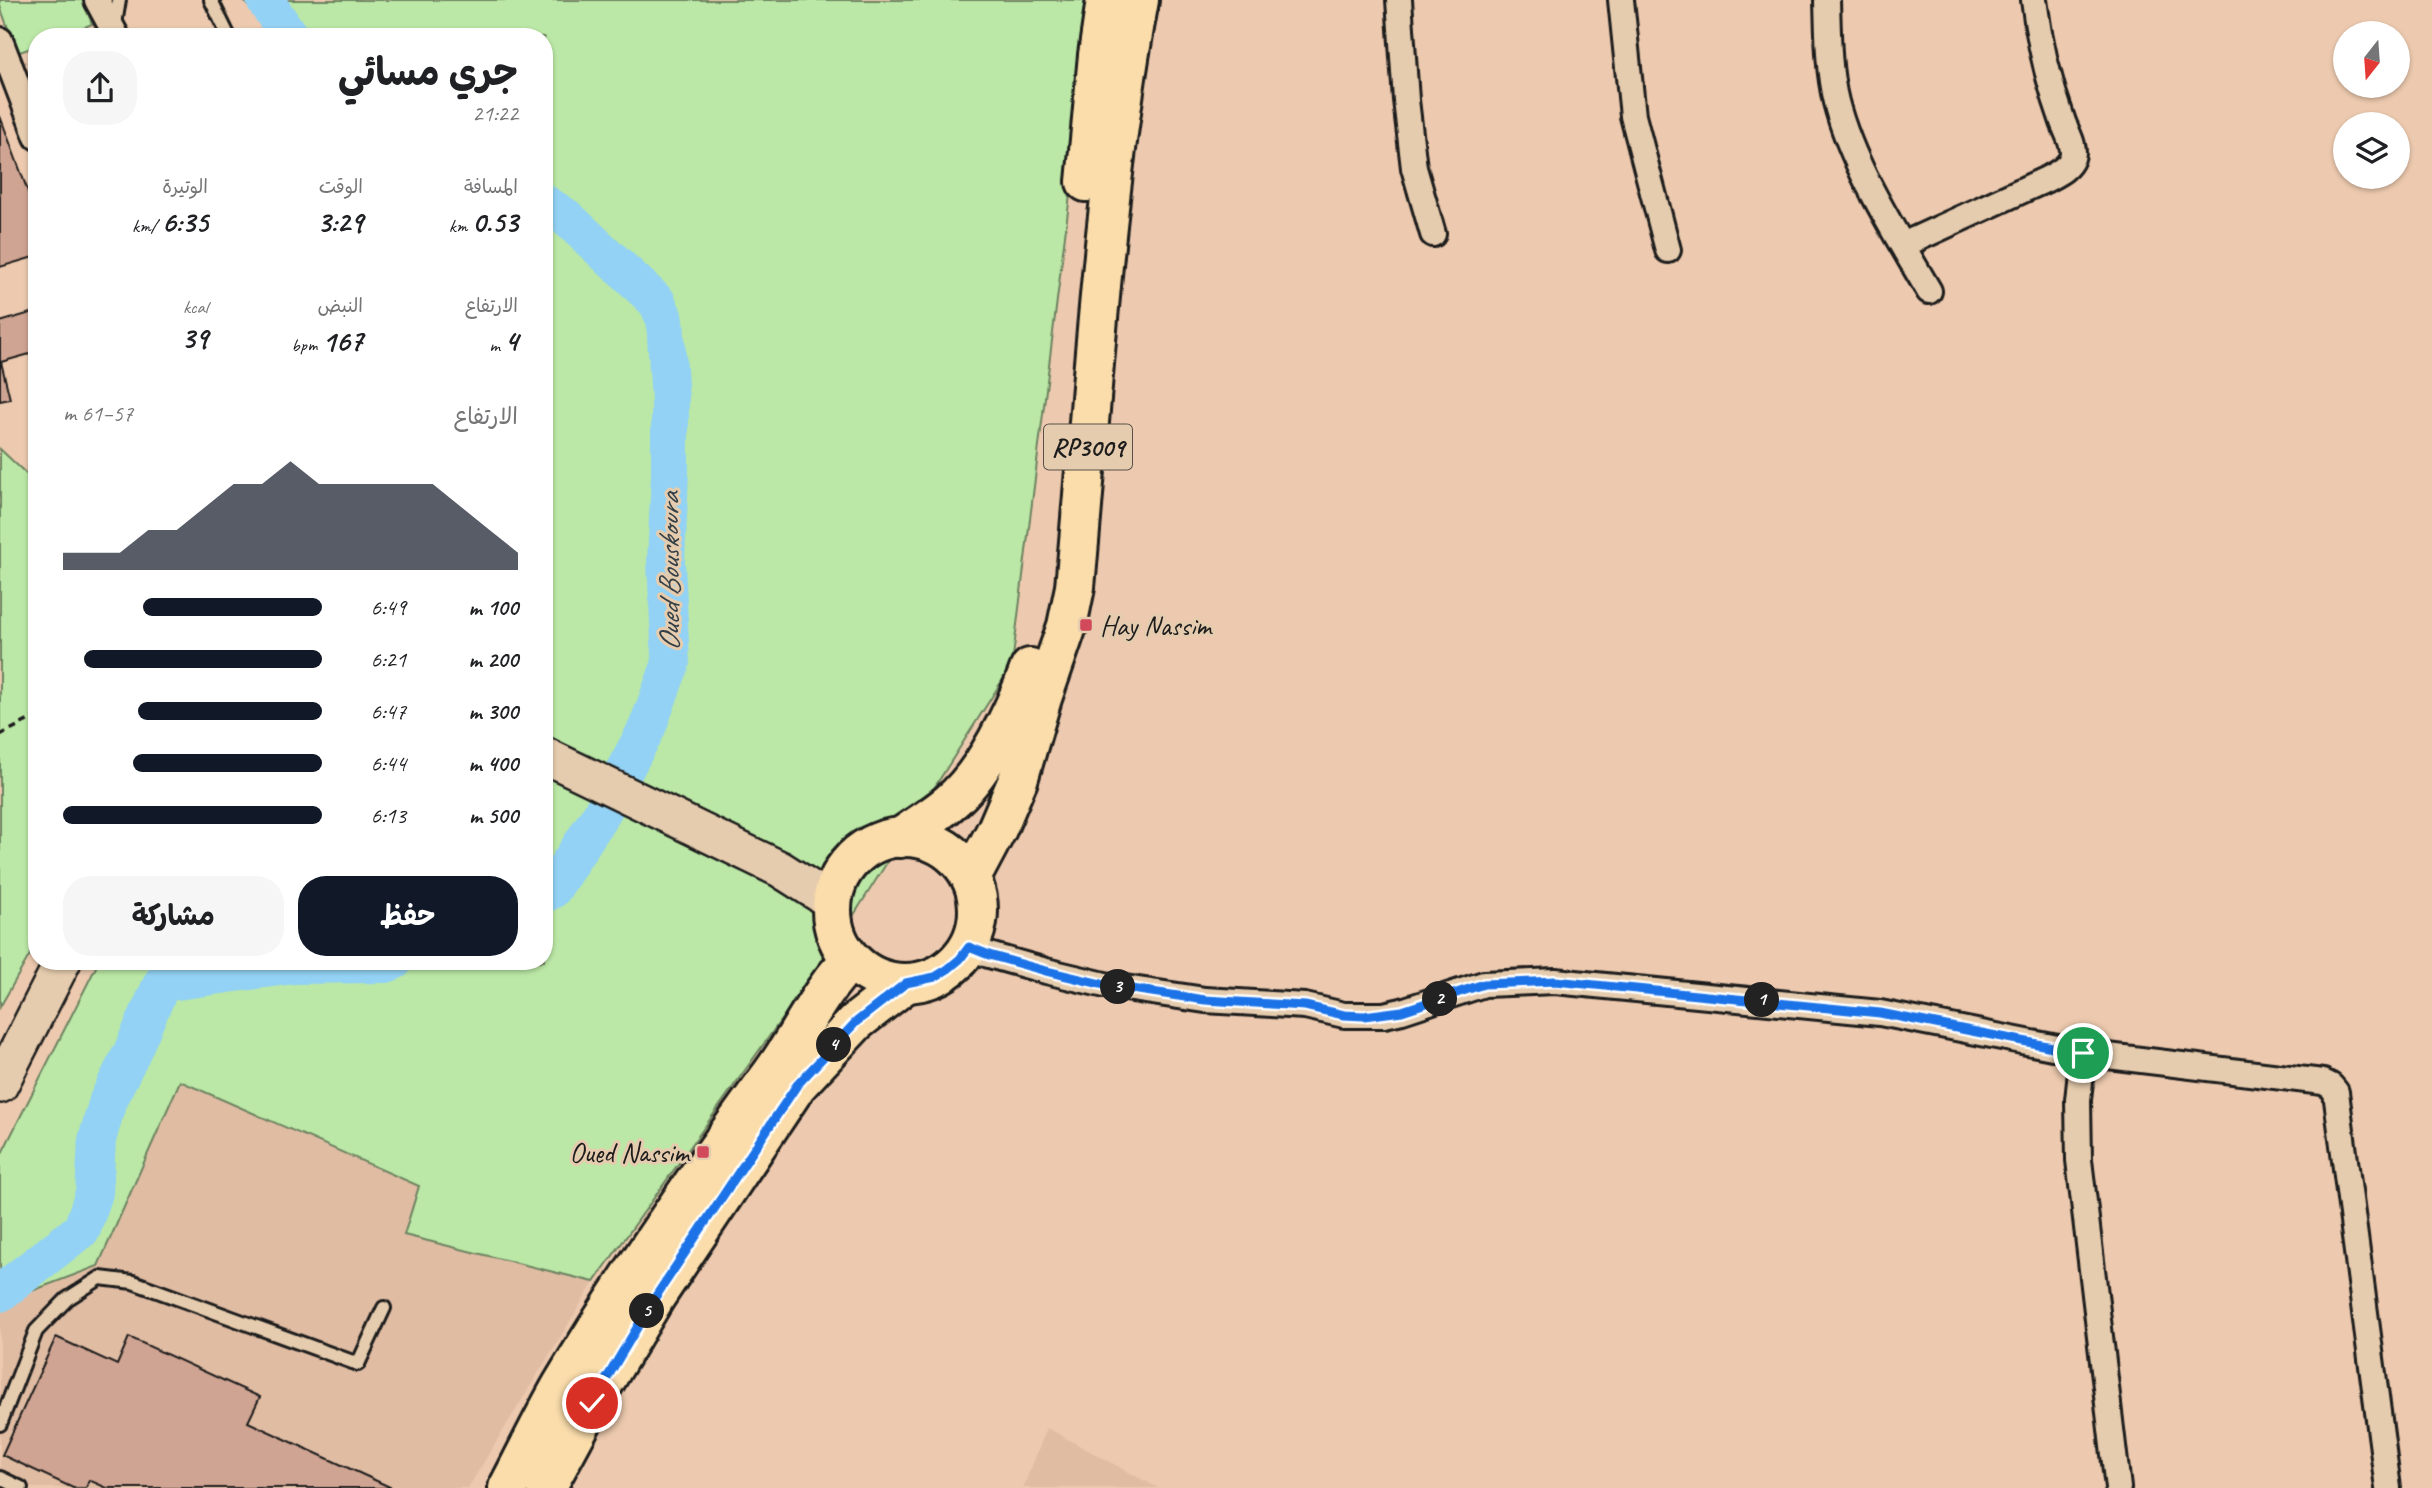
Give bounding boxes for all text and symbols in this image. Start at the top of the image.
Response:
north arrow [2333,21,2410,98]
map controls [2333,21,2410,189]
text: جري مسائي [338,49,518,96]
button: share [63,51,137,125]
text: 21:22 [472,99,518,128]
button: layers [2333,112,2410,189]
text: الوتيرة [162,175,208,199]
text: الوقت [319,175,363,199]
text: المسافة [464,175,518,199]
text: 6:35 [161,203,208,241]
text: 3:29 [317,203,363,241]
text: 0.53 [472,203,518,241]
text: /km [132,214,161,238]
text: km [449,214,472,238]
text: النبض [318,294,363,318]
text: الارتفاع [465,294,518,318]
text: kcal [183,295,208,319]
text: 39 [181,319,208,357]
text: 167 [322,322,363,360]
text: 4 [505,322,518,360]
text: bpm [291,333,322,357]
text: m [489,333,505,357]
text: 57–61 m [63,399,133,428]
text: الارتفاع [454,402,518,431]
road number: RP3009 [1044,424,1132,470]
water label: Oued Bouskoura [650,490,688,651]
text: 6:49 [370,593,406,622]
text: 100 m [468,593,518,622]
place label: Hay Nassim [1100,608,1213,643]
marker: Hay Nassim [1078,617,1094,633]
text: 6:21 [370,645,406,674]
text: 200 m [468,645,518,674]
text: 6:47 [370,697,406,726]
text: 300 m [468,697,518,726]
text: 6:44 [370,749,406,778]
text: 400 m [468,749,518,778]
text: 6:13 [370,801,406,830]
text: 500 m [469,801,518,830]
button: مشاركة [63,876,284,956]
button: حفظ [298,876,518,956]
pin: 3 [1100,970,1136,1004]
text: 3 [1113,974,1122,998]
pin: 2 [1422,982,1458,1016]
pin: 1 [1744,982,1780,1018]
text: 2 [1435,986,1444,1010]
text: 1 [1757,987,1766,1011]
pin [2053,1023,2113,1083]
pin: 4 [816,1028,852,1062]
text: 4 [829,1032,838,1056]
icon: arrive [2064,1034,2102,1072]
place label: Oued Nassim [570,1135,691,1170]
marker: Oued Nassim [695,1144,711,1160]
pin: 5 [630,1294,664,1328]
text: 5 [642,1298,651,1322]
pin [562,1373,622,1433]
icon: check [573,1384,611,1422]

